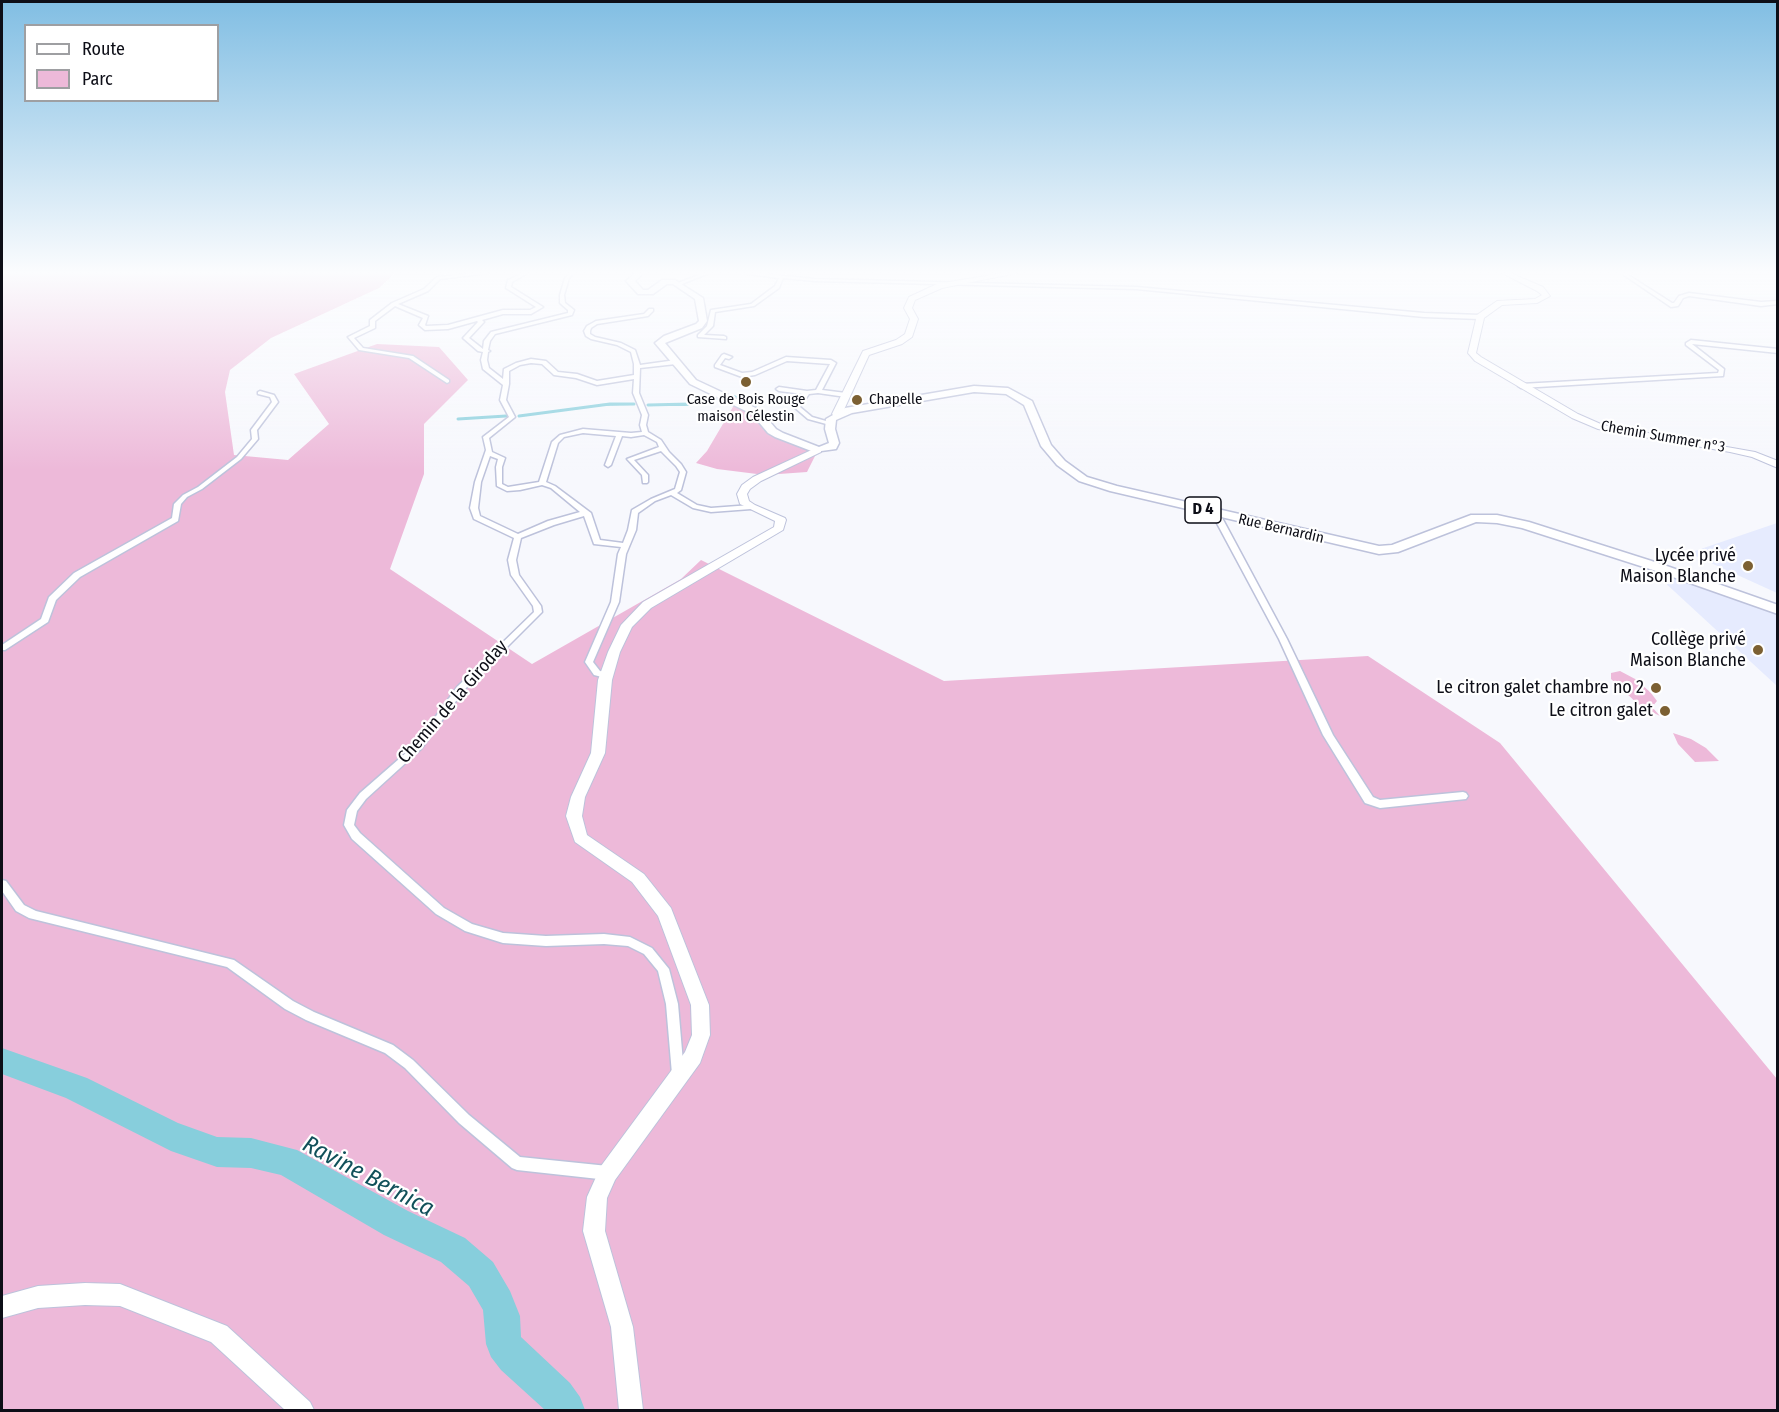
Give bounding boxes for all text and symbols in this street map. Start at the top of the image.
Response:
legend [24,24,219,102]
text: Route [82,38,125,60]
text: Parc [82,68,113,90]
marker: Case de Bois Rouge maison Célestin [739,375,753,389]
place label: Case de Bois Rouge maison Célestin [687,391,805,426]
place label: Chapelle [869,391,922,409]
marker: Chapelle [850,393,864,407]
street label: Chemin Summer n°3 [1600,417,1726,457]
road number: D 4 [1185,497,1221,523]
street label: Rue Bernardin [1236,510,1326,548]
place label: Lycée privé Maison Blanche [1620,545,1736,588]
marker: Lycée privé Maison Blanche [1741,559,1755,573]
place label: Collège privé Maison Blanche [1630,629,1746,672]
street label: Chemin de la Giroday [394,636,512,768]
marker: Collège privé Maison Blanche [1751,643,1765,657]
place label: Le citron galet chambre no 2 [1436,677,1644,699]
marker: Le citron galet chambre no 2 [1649,681,1663,695]
place label: Le citron galet [1549,700,1653,722]
marker: Le citron galet [1658,704,1672,718]
water label: Ravine Bernica [297,1130,439,1224]

